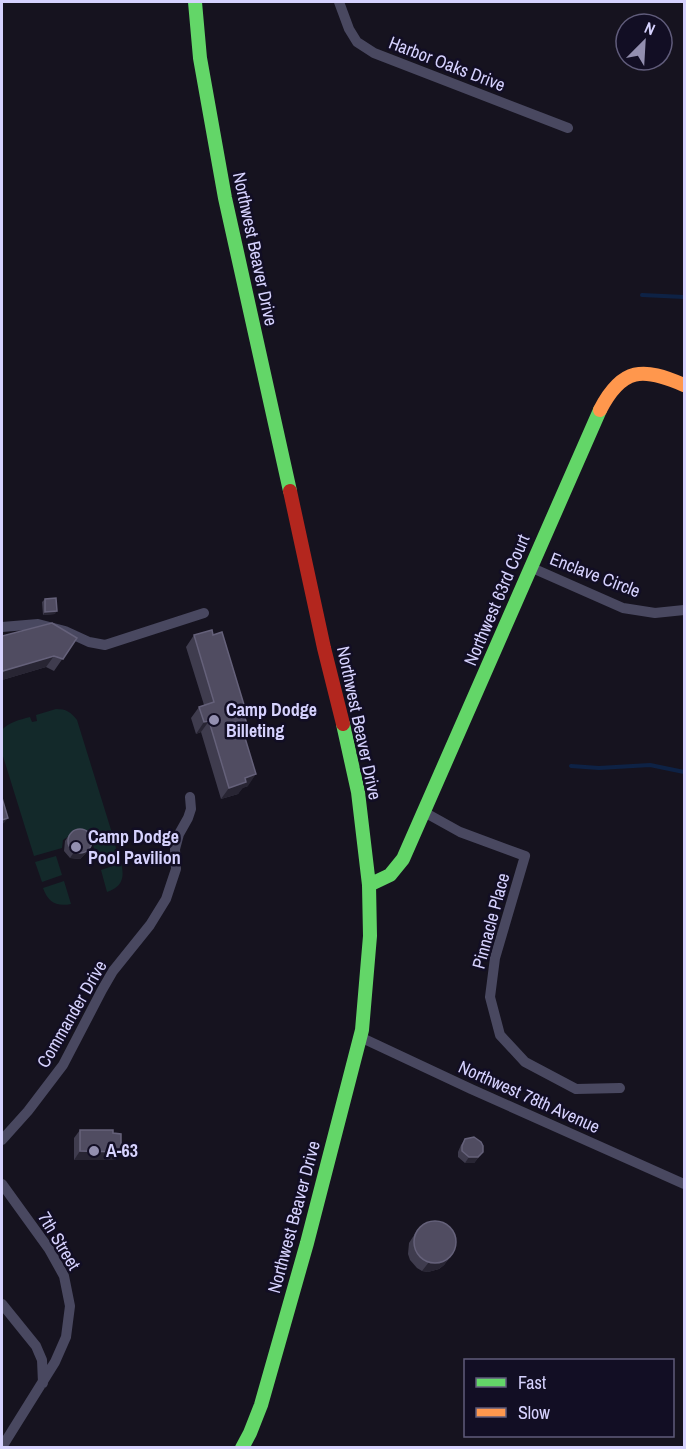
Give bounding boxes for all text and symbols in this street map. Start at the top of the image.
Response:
north arrow [614,12,674,72]
text: N [641,16,659,40]
street label: Harbor Oaks Drive [385,30,509,97]
street label: Northwest Beaver Drive [227,170,284,328]
street label: Northwest 63rd Court [458,530,535,669]
street label: Enclave Circle [546,546,644,603]
street label: Northwest Beaver Drive [331,644,388,802]
place label: Camp Dodge Billeting [226,697,317,743]
marker: Camp Dodge Billeting [207,713,221,727]
place label: Camp Dodge Pool Pavilion [88,824,181,870]
marker: Camp Dodge Pool Pavilion [69,840,83,854]
street label: Pinnacle Place [466,870,515,972]
street label: Commander Drive [31,955,113,1072]
street label: Northwest 78th Avenue [455,1054,604,1139]
place label: A-63 [106,1138,138,1163]
street label: Northwest Beaver Drive [261,1138,326,1296]
marker: A-63 [87,1144,101,1158]
street label: 7th Street [32,1207,87,1275]
legend [464,1359,674,1437]
text: Fast [518,1370,546,1395]
text: Slow [518,1400,550,1425]

